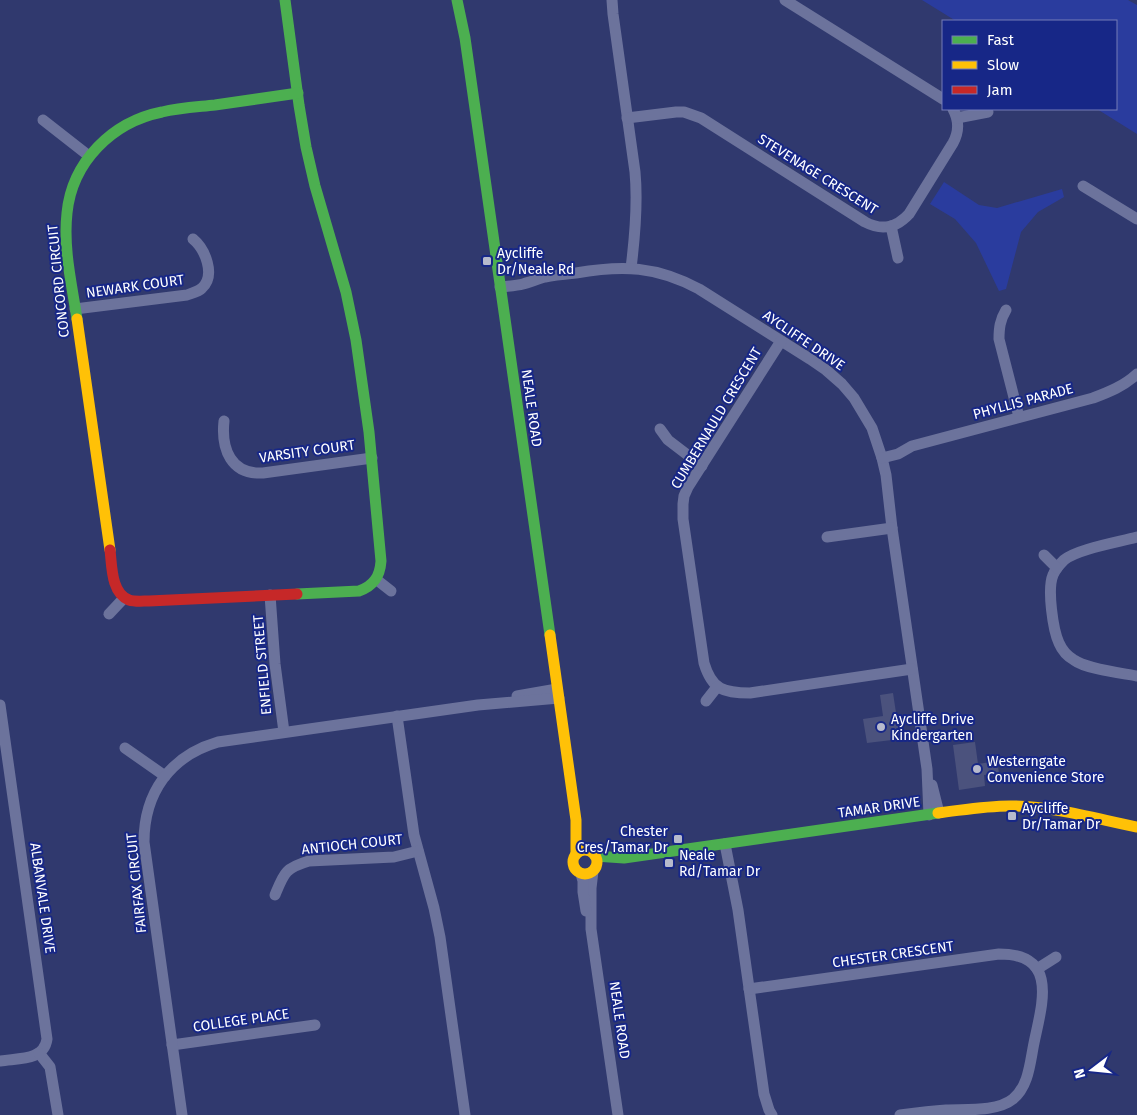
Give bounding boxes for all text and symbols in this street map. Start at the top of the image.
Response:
legend [942,20,1117,110]
text: Fast [987,31,1014,49]
text: Slow [987,56,1019,74]
text: Jam [987,81,1013,99]
street label: STEVENAGE CRESCENT [755,131,881,219]
street label: CONCORD CIRCUIT [44,223,73,338]
place label: Aycliffe Dr/Neale Rd [497,245,574,278]
marker: Aycliffe Dr/Neale Rd [481,255,493,267]
street label: NEWARK COURT [85,271,186,302]
street label: AYCLIFFE DRIVE [759,307,848,374]
street label: CUMBERNAULD CRESCENT [667,344,766,492]
street label: NEALE ROAD [518,368,545,448]
street label: PHYLLIS PARADE [971,380,1075,423]
street label: VARSITY COURT [258,436,357,467]
street label: ENFIELD STREET [250,613,275,716]
place label: Aycliffe Drive Kindergarten [891,711,974,744]
marker: Aycliffe Drive Kindergarten [875,721,887,733]
place label: Westerngate Convenience Store [987,753,1104,786]
marker: Westerngate Convenience Store [971,763,983,775]
street label: TAMAR DRIVE [837,793,921,822]
place label: Aycliffe Dr/Tamar Dr [1022,800,1101,833]
marker: Aycliffe Dr/Tamar Dr [1006,810,1018,822]
place label: Chester Cres/Tamar Dr [577,823,669,856]
street label: FAIRFAX CIRCUIT [123,831,150,934]
street label: ANTIOCH COURT [301,831,404,858]
marker: Chester Cres/Tamar Dr [672,833,684,845]
street label: ALBANVALE DRIVE [26,842,59,955]
place label: Neale Rd/Tamar Dr [679,847,761,880]
marker: Neale Rd/Tamar Dr [663,857,675,869]
street label: CHESTER CRESCENT [831,937,956,971]
street label: NEALE ROAD [606,980,633,1060]
street label: COLLEGE PLACE [192,1005,290,1036]
north arrow [1067,1045,1117,1095]
text: N [1071,1067,1089,1080]

